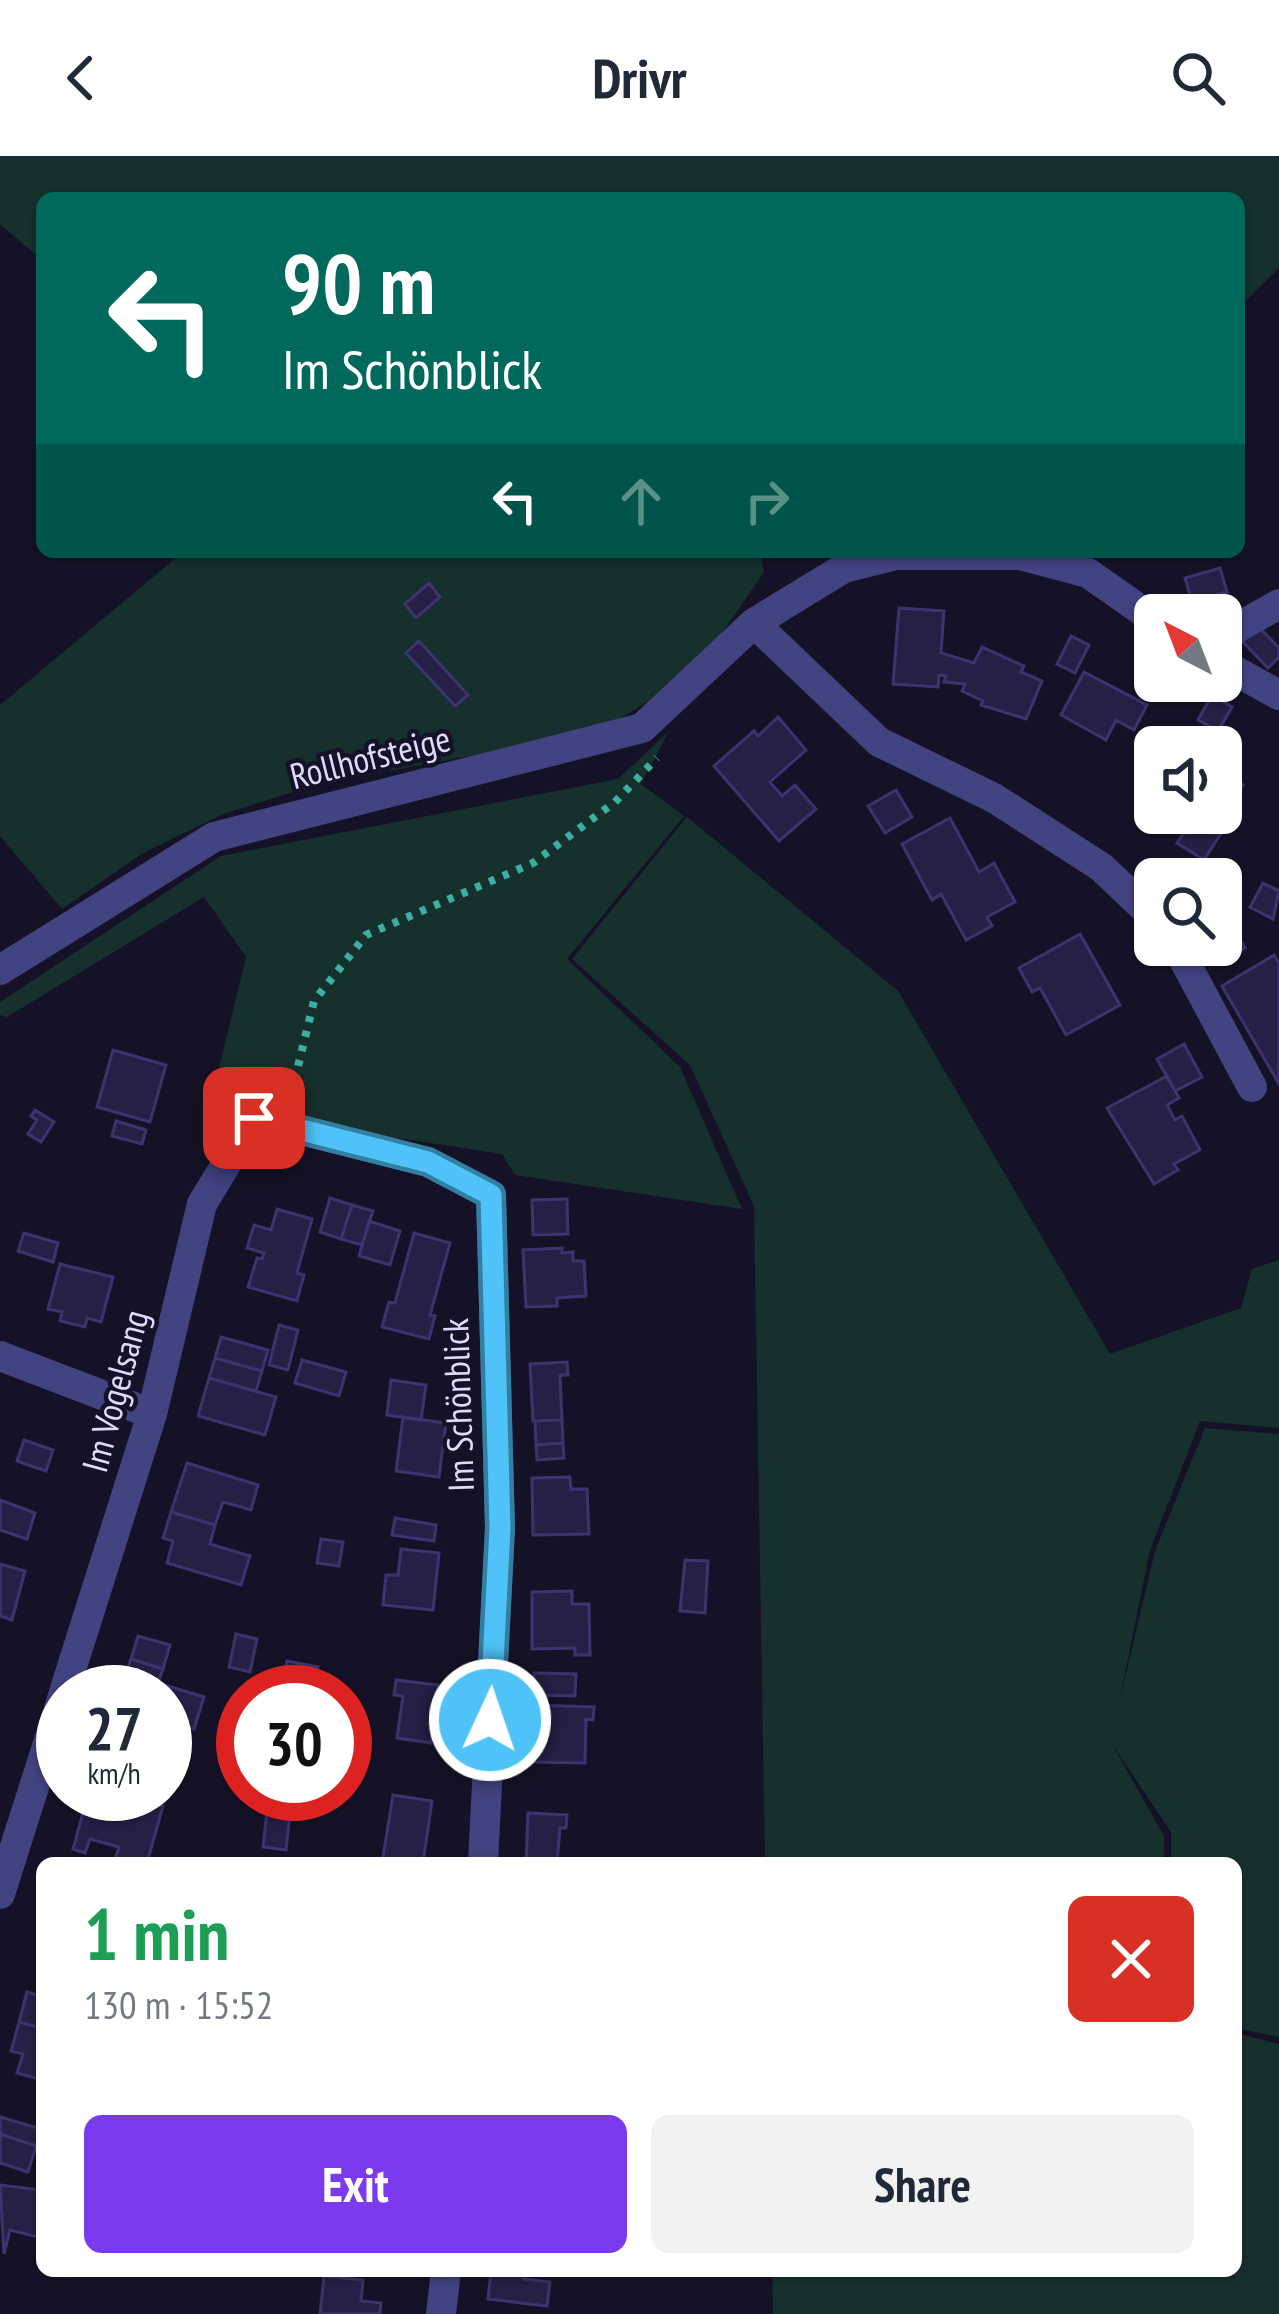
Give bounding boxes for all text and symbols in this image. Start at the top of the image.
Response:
text: Drivr [592,43,687,113]
icon: back [48,45,114,111]
icon: search [1165,45,1231,111]
text: 90 m [282,228,435,337]
icon: left [84,240,240,396]
text: Im Schönblick [282,334,542,404]
icon: left [482,468,548,534]
icon: ahead [608,468,674,534]
icon: right [734,468,800,534]
north arrow [1134,594,1242,702]
map controls [1134,594,1242,966]
street label: Rollhofsteige [285,714,455,799]
button: sound [1134,726,1242,834]
button: search [1134,858,1242,966]
pin [203,1067,305,1169]
icon: arrive [221,1085,287,1151]
street label: Im Vogelsang [70,1305,159,1477]
street label: Im Schönblick [431,1317,484,1493]
position arrow [427,1657,553,1783]
speed limit sign: 30 [216,1665,372,1821]
text: 27 [85,1689,143,1767]
text: km/h [87,1753,141,1792]
text: 1 min [84,1887,229,1980]
button: close [1068,1896,1194,2022]
text: 130 m · 15:52 [84,1979,273,2030]
button: Exit [84,2115,627,2253]
button: Share [651,2115,1194,2253]

